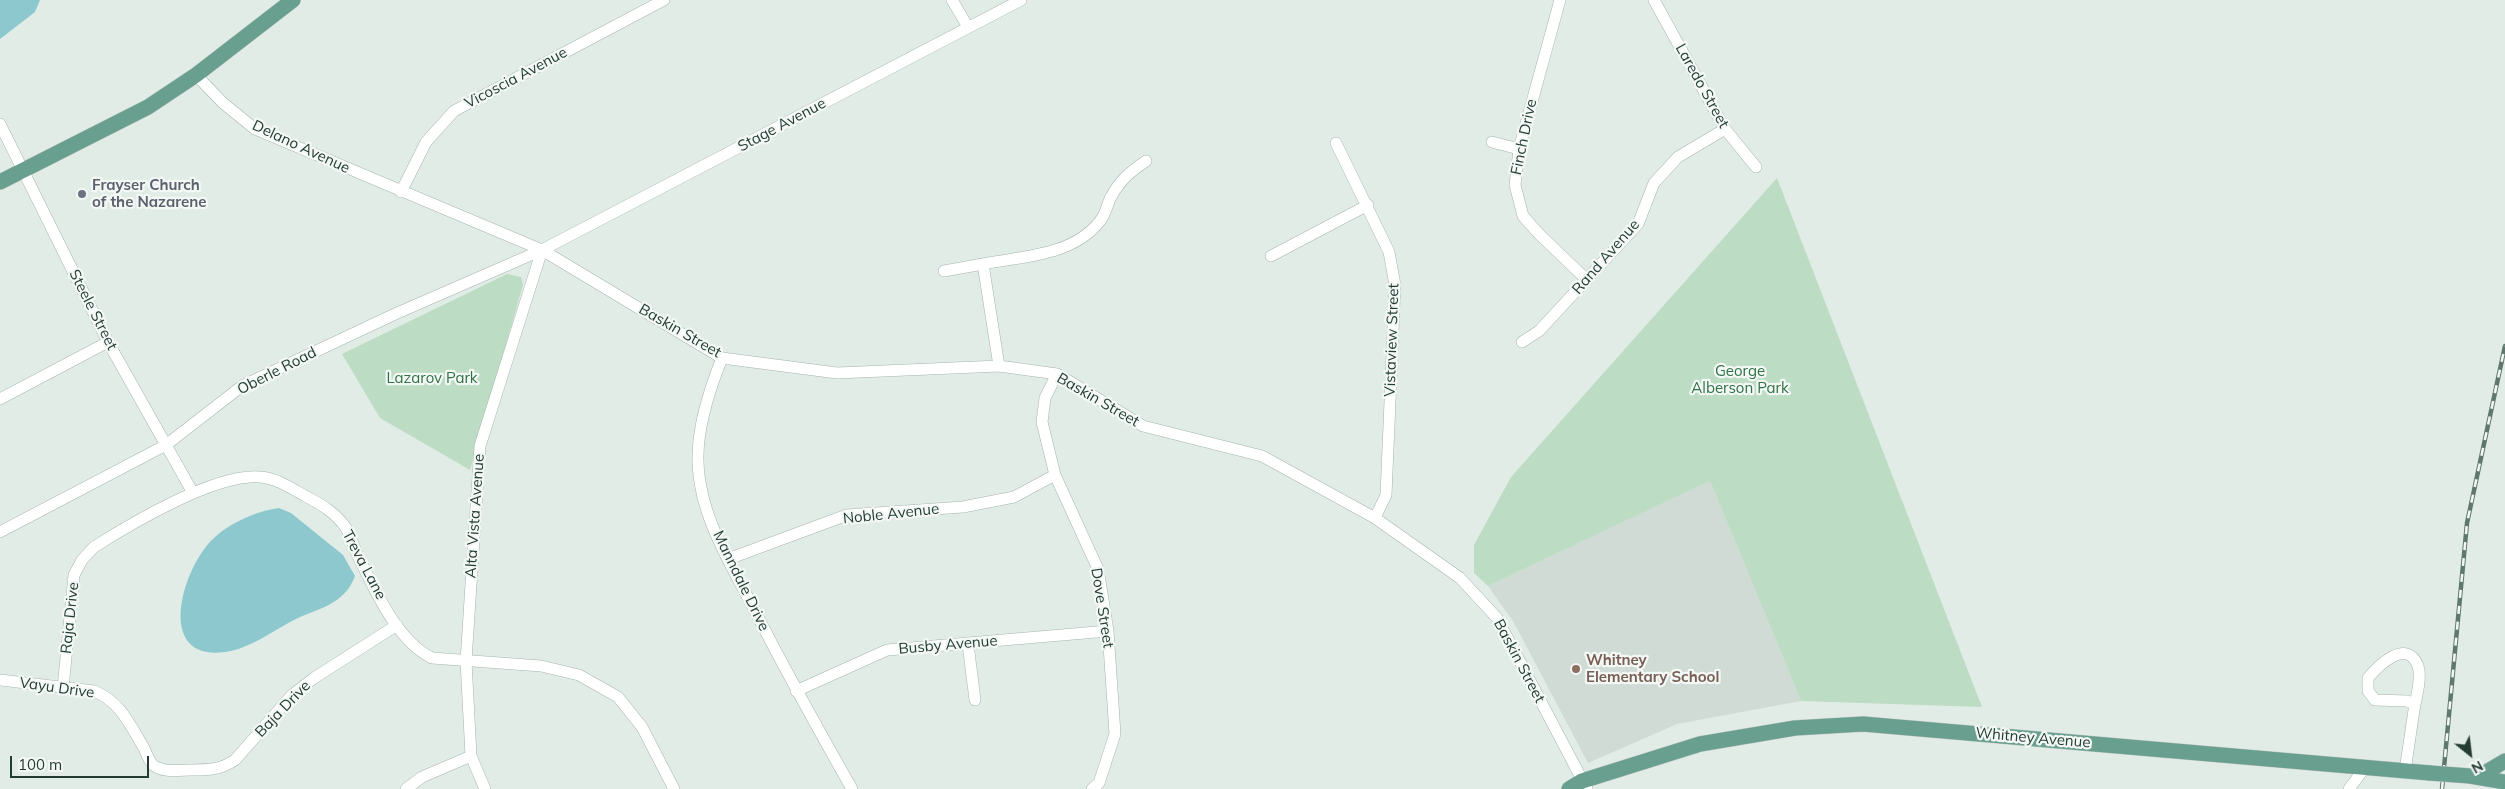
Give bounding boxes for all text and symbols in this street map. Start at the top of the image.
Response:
street label: Laredo Street [1671,41,1733,131]
street label: Vicoscia Avenue [462,43,570,113]
street label: Stage Avenue [735,94,829,156]
street label: Finch Drive [1507,97,1541,177]
street label: Delano Avenue [249,117,353,177]
place label: Frayser Church of the Nazarene [92,176,206,211]
marker: Frayser Church of the Nazarene [76,188,88,200]
street label: Rand Avenue [1569,216,1643,298]
street label: Steele Street [65,267,121,353]
street label: Vistaview Street [1381,283,1403,397]
street label: Baskin Street [636,300,724,362]
street label: Oberle Road [234,343,320,399]
park label: George Alberson Park [1691,362,1789,397]
park label: Lazarov Park [386,369,478,387]
street label: Baskin Street [1054,369,1142,431]
street label: Alta Vista Avenue [462,453,488,579]
street label: Noble Avenue [842,500,940,528]
street label: Treva Lane [338,527,390,603]
street label: Manndale Drive [709,528,773,634]
street label: Dove Street [1087,567,1117,649]
street label: Raja Drive [57,581,83,655]
street label: Baskin Street [1489,616,1549,706]
street label: Busby Avenue [898,632,998,658]
place label: Whitney Elementary School [1586,651,1719,686]
marker: Whitney Elementary School [1570,663,1582,675]
street label: Vayu Drive [18,674,96,702]
street label: Baja Drive [252,677,314,741]
street label: Whitney Avenue [1975,724,2091,752]
north arrow [2445,729,2495,779]
scale bar [12,746,151,778]
text: 100 m [18,755,62,774]
text: N [2468,757,2486,778]

